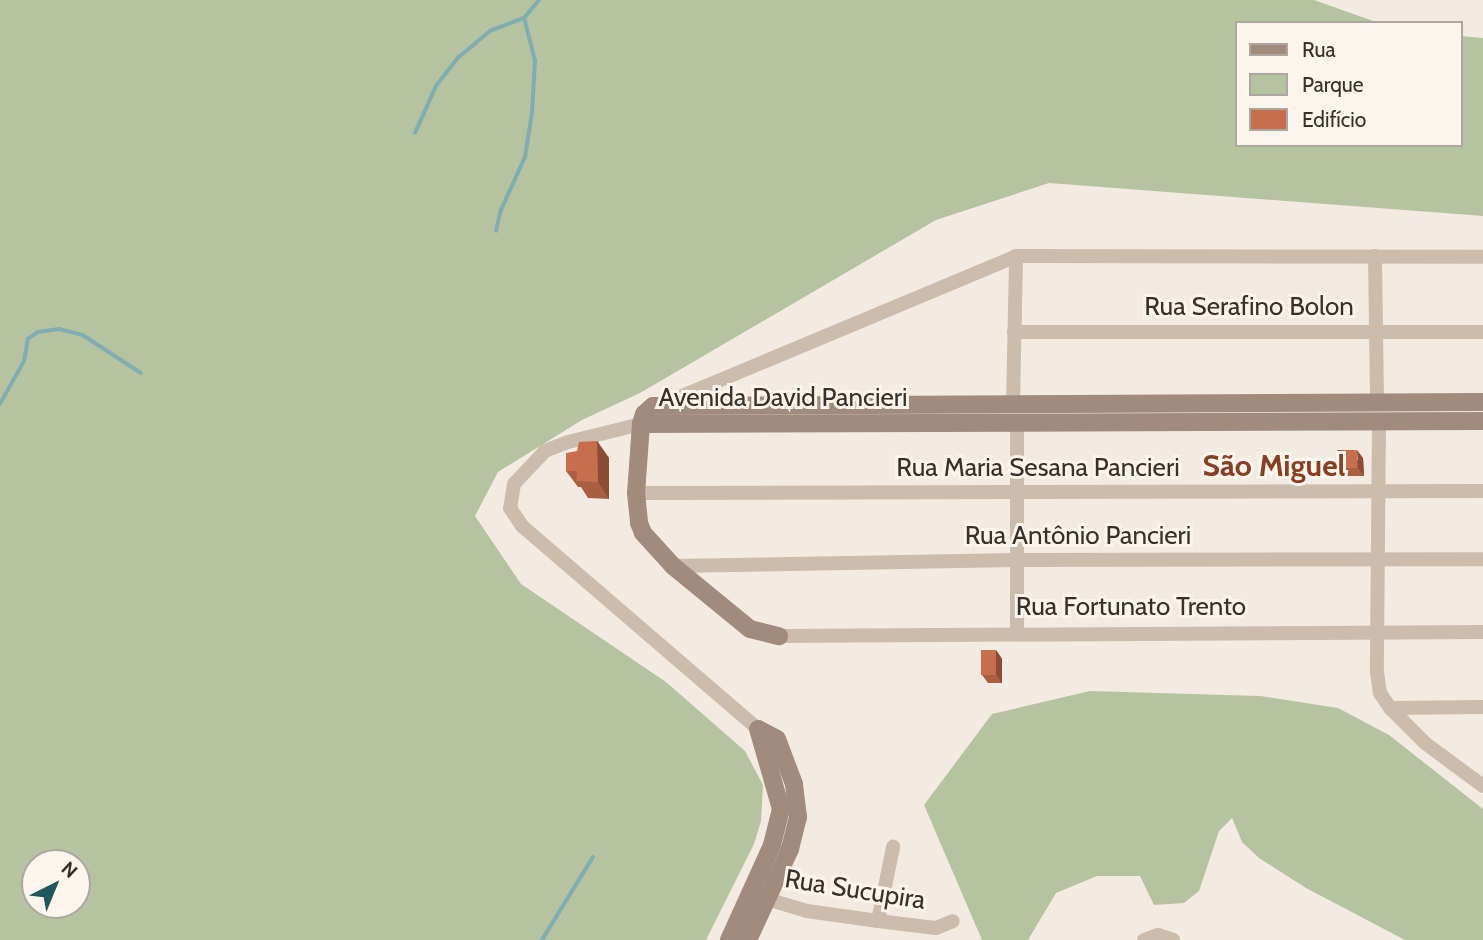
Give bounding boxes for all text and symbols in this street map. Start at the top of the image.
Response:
legend [1234,21,1462,147]
text: Rua [1302,37,1336,62]
text: Parque [1302,72,1364,97]
text: Edifício [1302,107,1366,132]
street label: Rua Serafino Bolon [1144,291,1354,323]
street label: Avenida David Pancieri [659,382,907,414]
district label: São Miguel [1202,448,1346,484]
street label: Rua Maria Sesana Pancieri [896,452,1180,484]
street label: Rua Antônio Pancieri [965,520,1191,552]
street label: Rua Fortunato Trento [1016,591,1246,623]
north arrow [21,849,91,919]
text: N [57,857,82,883]
street label: Rua Sucupira [782,863,928,917]

